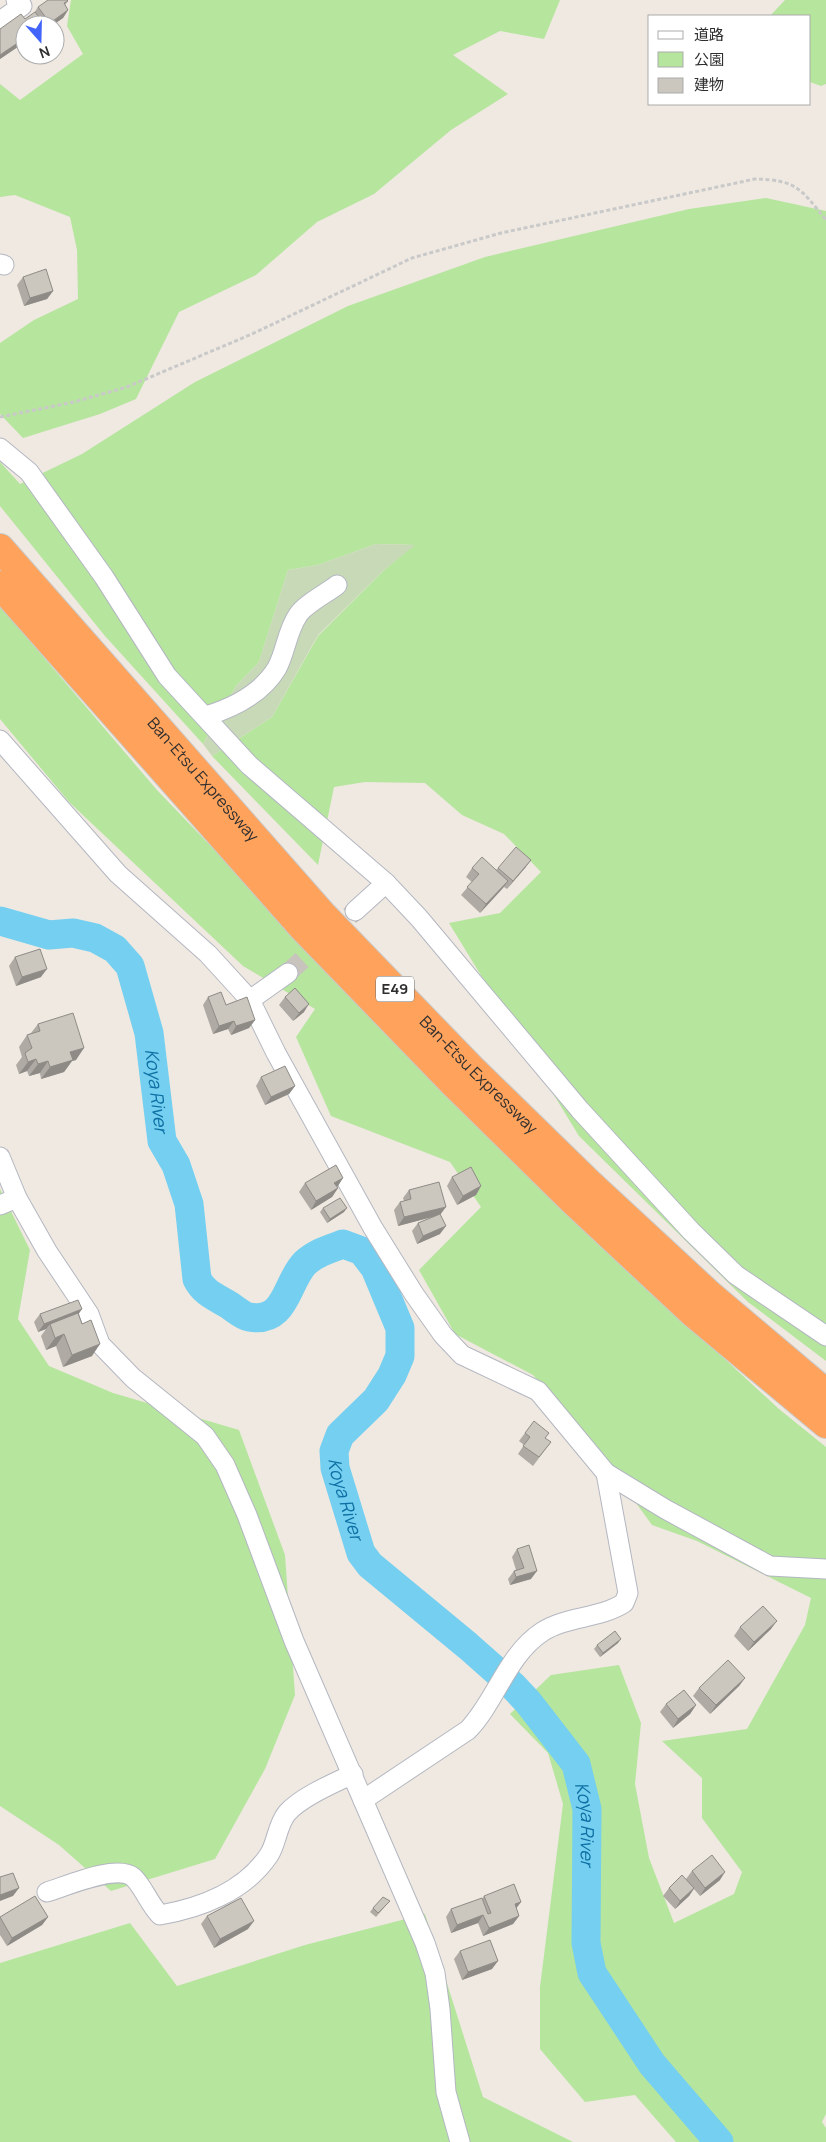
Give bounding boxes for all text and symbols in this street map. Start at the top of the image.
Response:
north arrow [15,15,65,65]
legend [648,15,811,105]
text: 道路 [694,24,724,45]
text: N [37,42,53,63]
text: 公園 [694,49,724,70]
text: 建物 [694,74,724,95]
street label: Ban-Etsu Expressway [143,712,265,847]
road number: E49 [376,976,414,1002]
street label: Ban-Etsu Expressway [415,1011,543,1139]
water label: Koya River [140,1047,174,1137]
water label: Koya River [323,1458,370,1545]
water label: Koya River [570,1780,601,1869]

